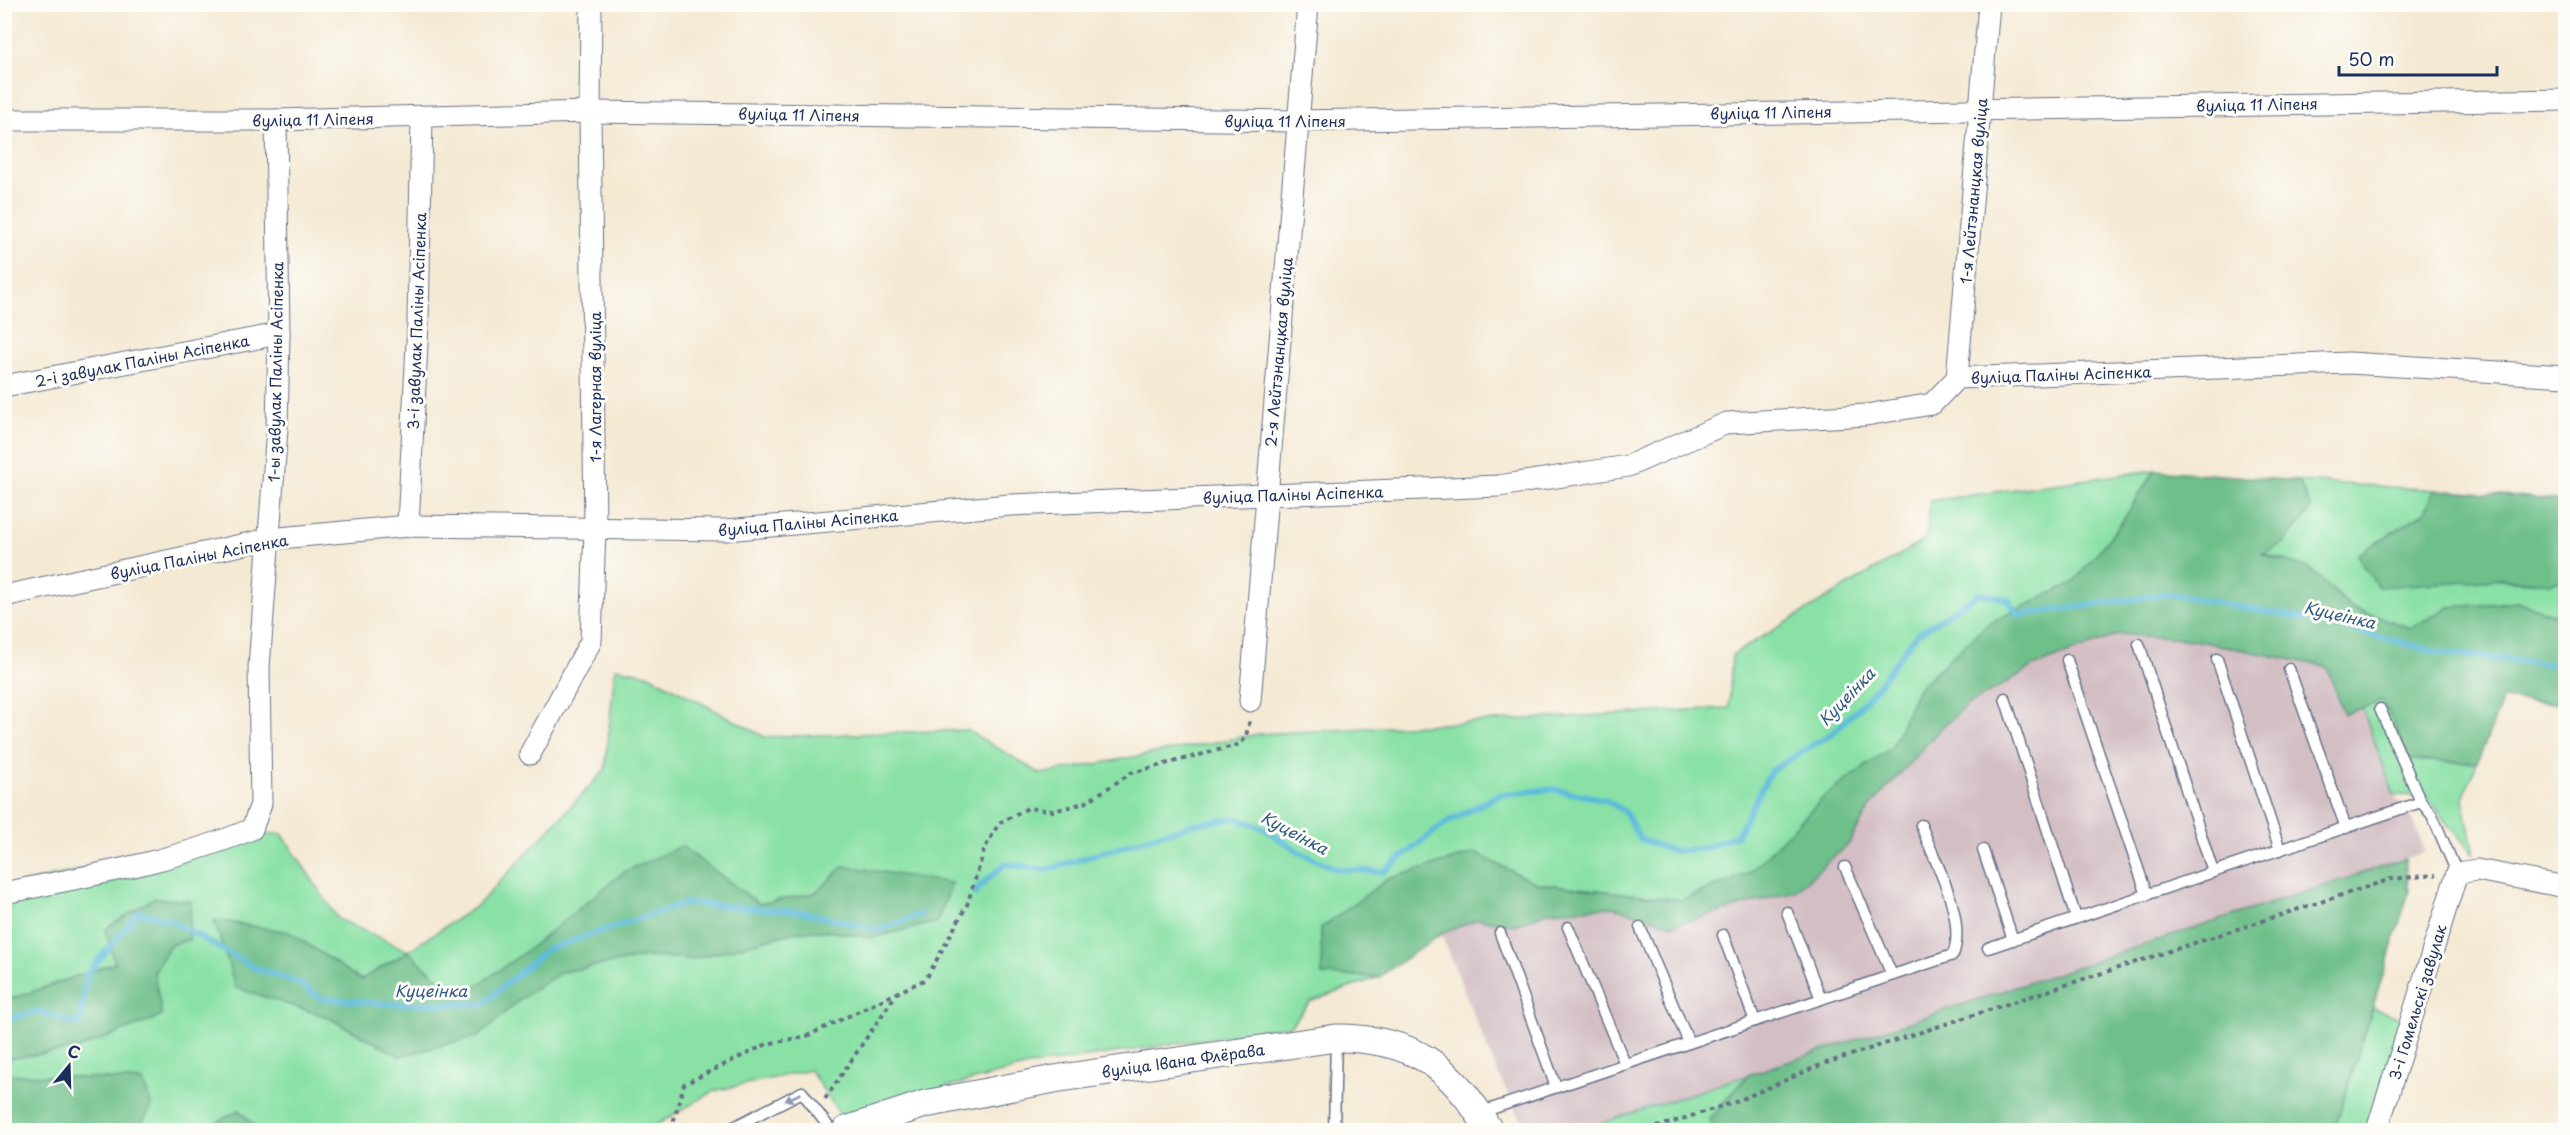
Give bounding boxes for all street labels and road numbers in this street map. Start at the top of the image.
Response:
street label: вуліца 11 Ліпеня [2196,91,2318,117]
street label: 1-я Лейтэнанцкая вуліца [1953,96,1993,285]
street label: вуліца 11 Ліпеня [1710,99,1832,125]
street label: вуліца 11 Ліпеня [738,101,860,127]
street label: вуліца 11 Ліпеня [252,106,374,132]
street label: вуліца 11 Ліпеня [1224,109,1346,132]
street label: 3-і завулак Паліны Асіпенка [401,211,431,430]
street label: 2-я Лейтэнанцкая вуліца [1258,255,1298,448]
street label: 1-ы завулак Паліны Асіпенка [262,261,288,482]
street label: 1-я Лагерная вуліца [583,311,606,463]
street label: 2-і завулак Паліны Асіпенка [33,328,252,392]
street label: вуліца Паліны Асіпенка [1970,359,2152,389]
street label: вуліца Паліны Асіпенка [1202,479,1384,509]
street label: вуліца Паліны Асіпенка [717,503,900,541]
street label: вуліца Паліны Асіпенка [108,527,291,585]
street label: 3-і Гомельскі завулак [2382,921,2452,1083]
street label: вуліца Івана Флёрава [1100,1037,1267,1083]

